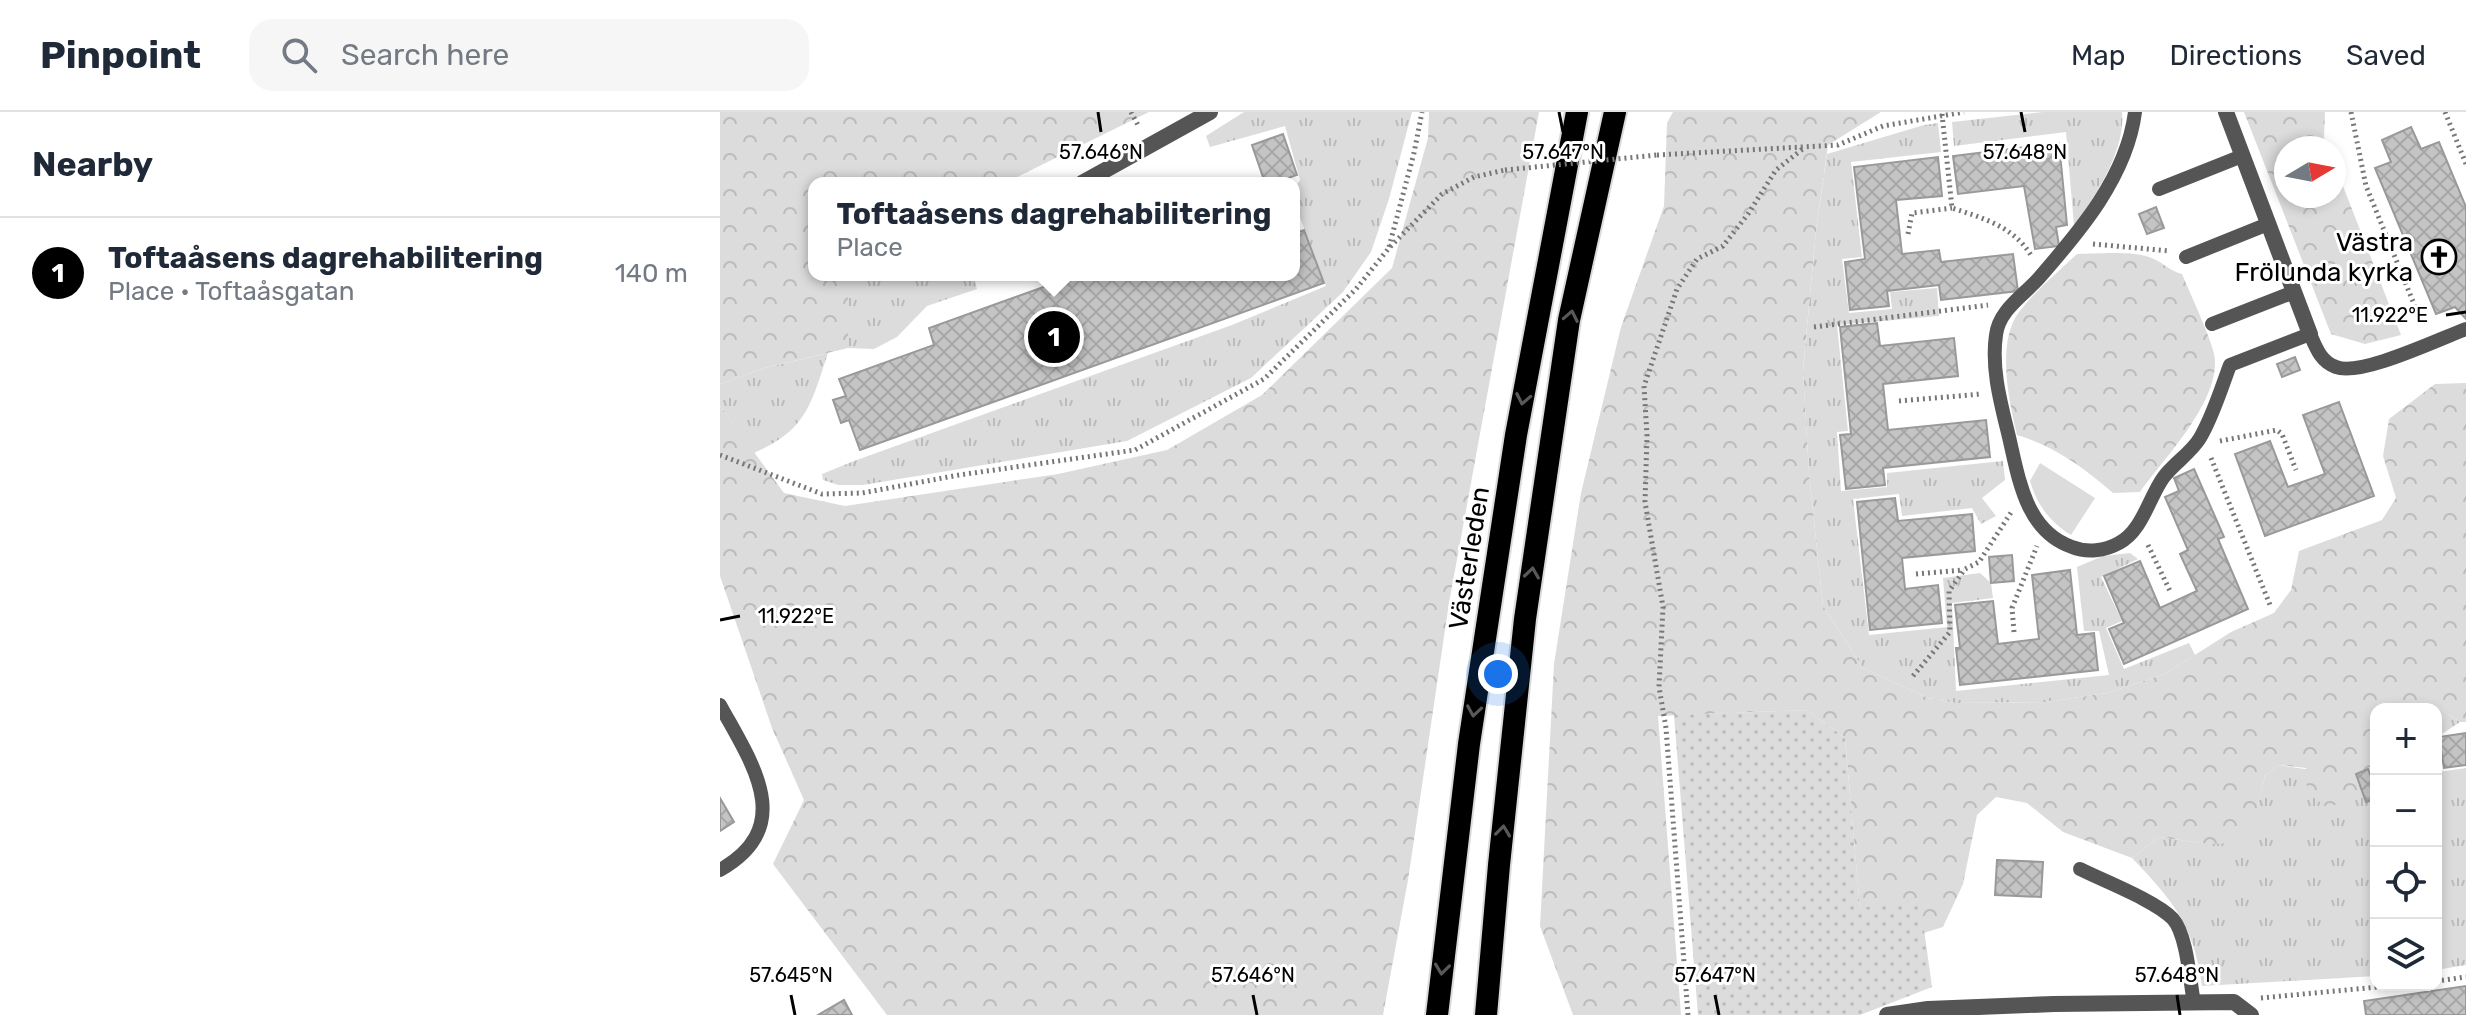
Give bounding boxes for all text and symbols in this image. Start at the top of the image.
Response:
search box [249,19,809,91]
text: Pinpoint [40,32,201,78]
icon: search [277,33,321,77]
text: Search here [341,37,509,73]
text: Map [2071,39,2125,72]
text: Directions [2169,39,2302,72]
text: Saved [2346,39,2426,72]
north arrow [2274,136,2346,208]
text: 57.646°N [1059,140,1143,164]
text: 57.647°N [1522,140,1604,164]
text: 57.648°N [1983,140,2067,164]
text: Nearby [32,144,153,185]
popup [808,177,1300,281]
text: Toftaåsens dagrehabilitering [837,196,1271,232]
place label: Västra Frölunda kyrka [2235,227,2413,288]
text: Place [837,232,903,263]
church icon: Västra Frölunda kyrka [2420,238,2458,276]
text: Toftaåsens dagrehabilitering [108,240,543,276]
text: 1 [52,258,64,289]
text: 140 m [615,258,688,289]
text: Place · Toftaåsgatan [108,276,354,307]
text: 11.922°E [2352,303,2428,327]
pin: 1 [1028,307,1080,367]
one-way arrow [1561,309,1578,323]
one-way arrow [1515,392,1532,405]
street label: Västerleden [1443,484,1496,632]
one-way arrow [1523,566,1540,580]
text: 11.922°E [758,604,834,628]
your location [1478,654,1518,694]
map controls [2370,703,2442,991]
button: + [2370,703,2442,775]
one-way arrow [1466,704,1483,718]
button: − [2370,775,2442,847]
one-way arrow [1494,825,1511,838]
button: locate [2370,847,2442,919]
button: layers [2370,919,2442,991]
one-way arrow [1434,962,1451,976]
text: 57.645°N [749,963,833,987]
text: 57.646°N [1211,963,1295,987]
text: 57.647°N [1674,963,1756,987]
text: 57.648°N [2135,963,2219,987]

